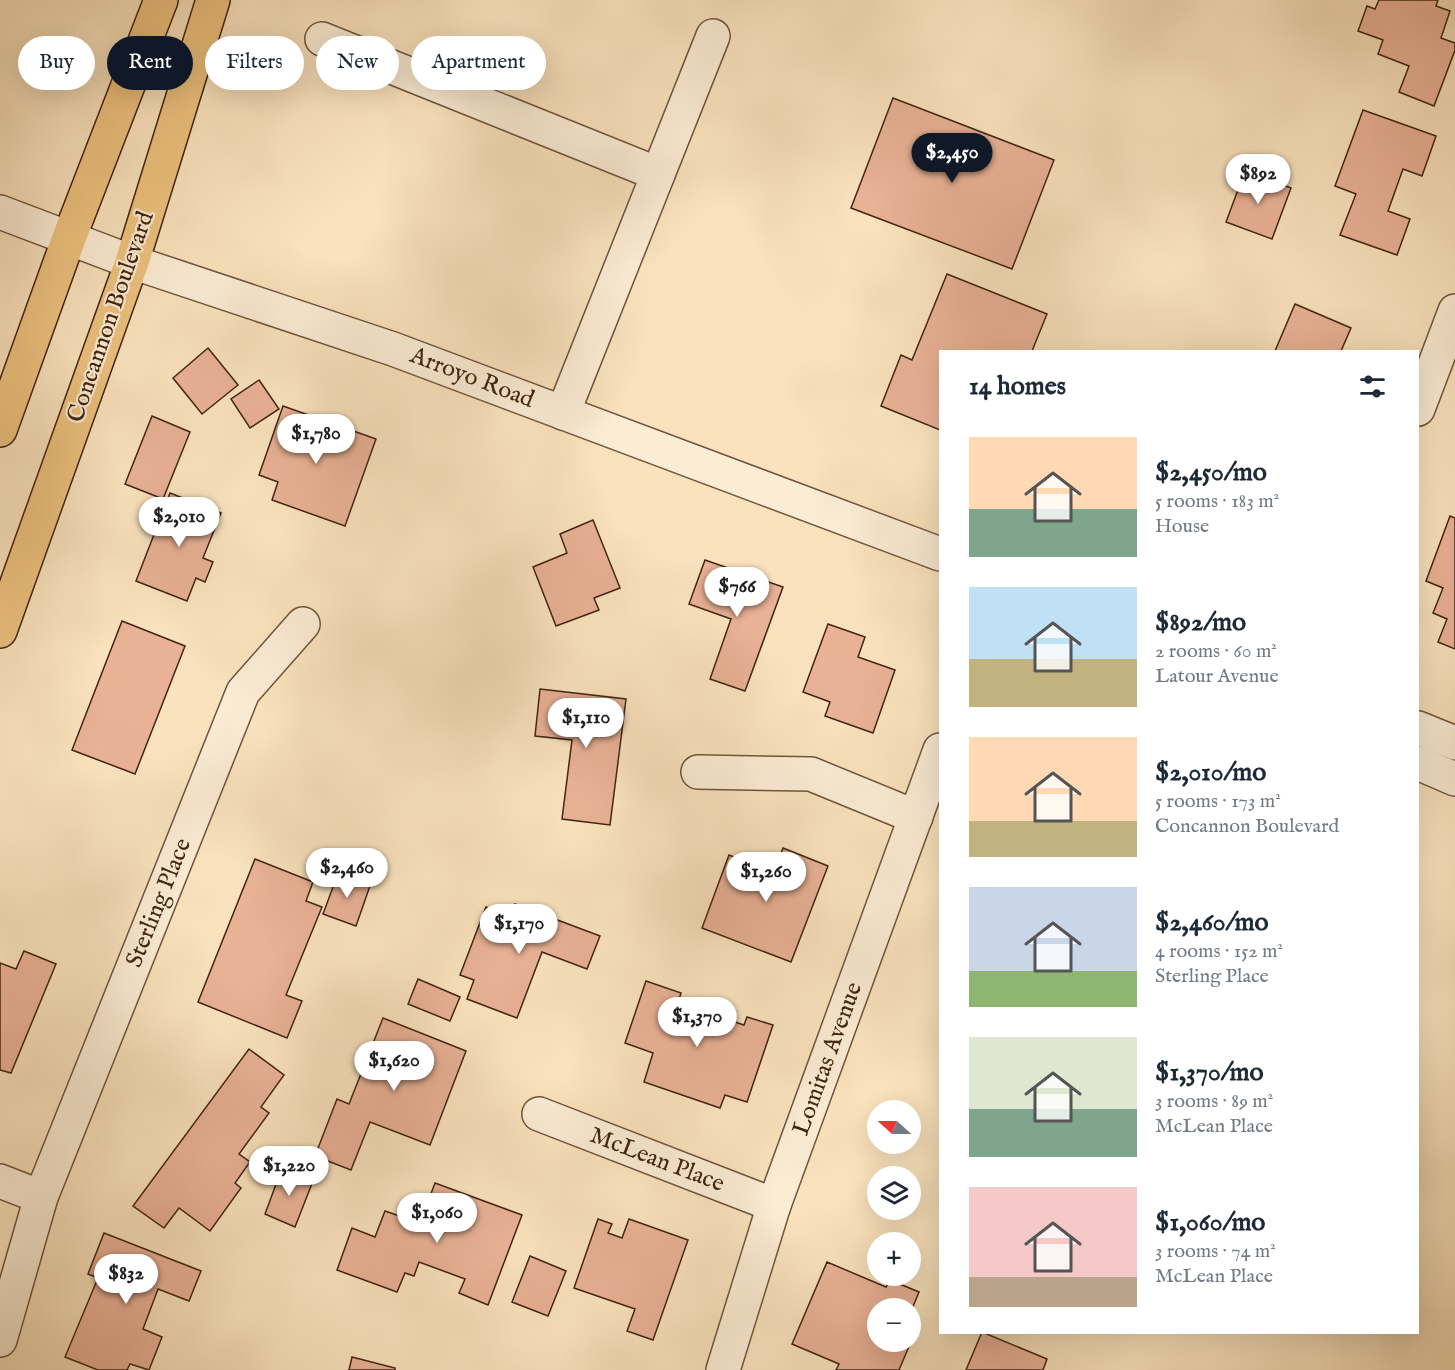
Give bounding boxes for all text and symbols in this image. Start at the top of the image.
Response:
chip: Buy [18,36,95,90]
chip: Rent [107,36,193,90]
chip: Filters [205,36,304,90]
chip: New [316,36,399,90]
chip: Apartment [411,36,546,90]
pin: $2,450 [903,133,1001,184]
text: $2,450 [926,140,978,165]
pin: $892 [1222,154,1294,205]
text: $892 [1239,161,1277,186]
street label: Concannon Boulevard [60,207,162,427]
street label: Arroyo Road [405,340,539,416]
text: 14 homes [969,370,1066,403]
icon: filters [1356,370,1389,403]
pin: $1,780 [267,414,365,465]
text: $1,780 [291,421,341,446]
text: $2,450/mo [1155,456,1267,489]
icon: home [1017,461,1089,533]
text: 5 rooms · 183 m² [1155,489,1279,514]
pin: $2,010 [130,497,228,548]
text: $2,010 [153,504,205,529]
text: House [1155,514,1209,539]
pin: $766 [701,567,773,618]
text: $766 [718,574,756,599]
text: $892/mo [1155,606,1246,639]
icon: home [1017,611,1089,683]
text: 2 rooms · 60 m² [1155,639,1277,664]
text: Latour Avenue [1155,664,1279,689]
pin: $1,110 [537,698,635,749]
text: $1,110 [562,705,610,730]
text: $2,010/mo [1155,756,1266,789]
icon: home [1017,761,1089,833]
text: 5 rooms · 173 m² [1155,789,1281,814]
text: Concannon Boulevard [1155,814,1339,839]
street label: Sterling Place [119,834,199,972]
pin: $2,460 [298,848,396,899]
pin: $1,260 [717,852,815,903]
text: $2,460 [320,855,374,880]
text: $1,260 [740,859,792,884]
pin: $1,170 [470,904,568,955]
text: $2,460/mo [1155,906,1268,939]
text: $1,170 [494,911,544,936]
icon: home [1017,911,1089,983]
text: 4 rooms · 152 m² [1155,939,1283,964]
text: Sterling Place [1155,964,1269,989]
street label: Lomitas Avenue [786,978,870,1140]
pin: $1,370 [648,997,746,1048]
text: $1,370 [672,1004,722,1029]
pin: $1,620 [345,1041,443,1092]
text: $1,620 [368,1048,420,1073]
text: $1,370/mo [1155,1056,1264,1089]
icon: home [1017,1061,1089,1133]
text: 3 rooms · 89 m² [1155,1089,1273,1114]
north arrow [867,1100,921,1154]
map controls [867,1100,921,1352]
text: McLean Place [1155,1114,1273,1139]
street label: McLean Place [585,1120,729,1200]
pin: $1,220 [240,1146,338,1197]
text: $1,220 [263,1153,315,1178]
button: layers [867,1166,921,1220]
pin: $1,060 [388,1193,486,1244]
text: $1,060 [411,1200,463,1225]
text: $1,060/mo [1155,1206,1265,1239]
icon: home [1017,1211,1089,1283]
button: + [867,1232,921,1286]
text: 3 rooms · 74 m² [1155,1239,1276,1264]
pin: $832 [90,1254,162,1305]
text: $832 [108,1261,144,1286]
text: McLean Place [1155,1264,1273,1289]
button: − [867,1298,921,1352]

